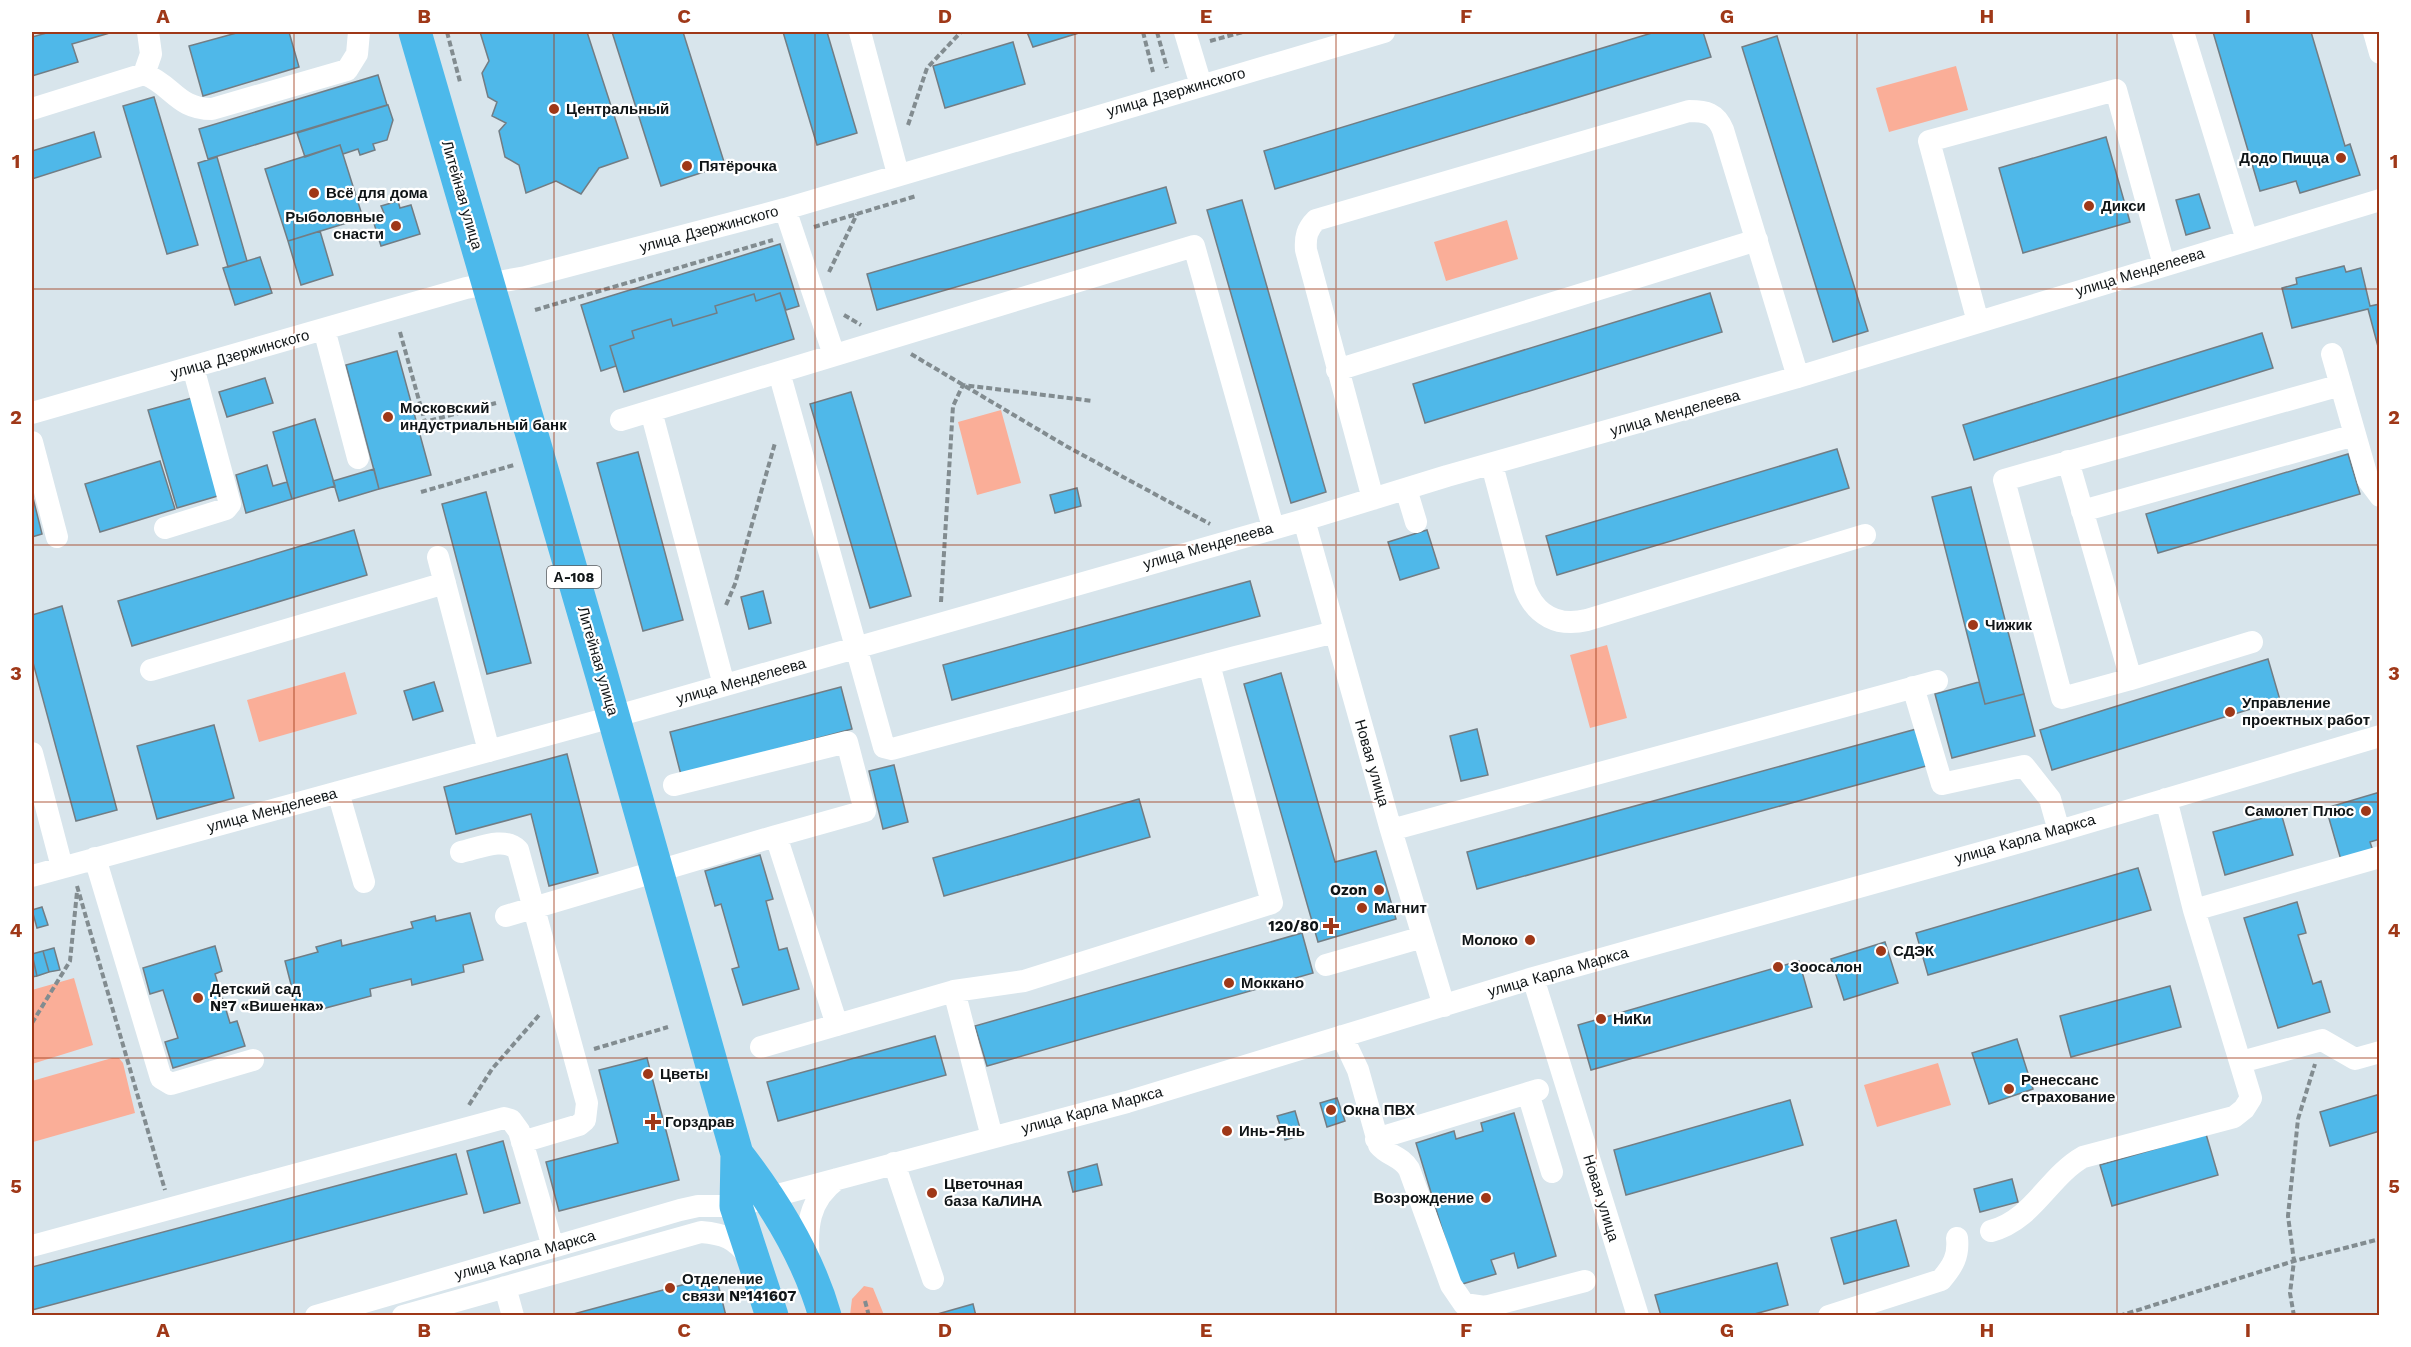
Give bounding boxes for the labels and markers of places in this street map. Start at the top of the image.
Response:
place label: Центральный [566,100,669,118]
marker: Центральный [547,102,561,116]
place label: Додо Пицца [2239,149,2330,167]
marker: Додо Пицца [2334,151,2348,165]
place label: Пятёрочка [699,157,777,175]
marker: Пятёрочка [680,159,694,173]
place label: Всё для дома [326,184,428,202]
marker: Всё для дома [307,186,321,200]
place label: Дикси [2101,197,2146,215]
marker: Дикси [2082,199,2096,213]
place label: Рыболовные снасти [285,208,384,243]
marker: Рыболовные снасти [389,219,403,233]
place label: Московский индустриальный банк [400,399,567,434]
marker: Московский индустриальный банк [381,410,395,424]
place label: Чижик [1985,616,2033,634]
marker: Чижик [1966,618,1980,632]
place label: Управление проектных работ [2242,694,2370,729]
marker: Управление проектных работ [2223,705,2237,719]
place label: Самолет Плюс [2245,802,2354,820]
marker: Самолет Плюс [2359,804,2373,818]
place label: Ozon [1330,881,1367,899]
marker: Ozon [1372,883,1386,897]
place label: Магнит [1374,899,1427,917]
marker: Магнит [1355,901,1369,915]
place label: 120/80 [1268,917,1319,935]
marker: 120/80 [1324,919,1338,933]
place label: Молоко [1462,931,1518,949]
marker: Молоко [1523,933,1537,947]
place label: СДЭК [1893,942,1935,960]
marker: СДЭК [1874,944,1888,958]
place label: Зоосалон [1790,958,1862,976]
marker: Зоосалон [1771,960,1785,974]
place label: Моккано [1241,974,1304,992]
marker: Моккано [1222,976,1236,990]
place label: Детский сад №7 «Вишенка» [210,980,324,1015]
marker: Детский сад №7 «Вишенка» [191,991,205,1005]
place label: НиКи [1613,1010,1651,1028]
marker: НиКи [1594,1012,1608,1026]
place label: Цветы [660,1065,708,1083]
marker: Цветы [641,1067,655,1081]
place label: Ренессанс страхование [2021,1071,2115,1106]
marker: Ренессанс страхование [2002,1082,2016,1096]
place label: Окна ПВХ [1343,1101,1415,1119]
marker: Окна ПВХ [1324,1103,1338,1117]
place label: Горздрав [665,1113,735,1131]
marker: Горздрав [646,1115,660,1129]
place label: Инь-Янь [1239,1122,1305,1140]
marker: Инь-Янь [1220,1124,1234,1138]
place label: Цветочная база КаЛИНА [944,1175,1043,1210]
marker: Цветочная база КаЛИНА [925,1186,939,1200]
place label: Возрождение [1373,1189,1474,1207]
marker: Возрождение [1479,1191,1493,1205]
place label: Отделение связи №141607 [682,1270,796,1305]
marker: Отделение связи №141607 [663,1281,677,1295]

